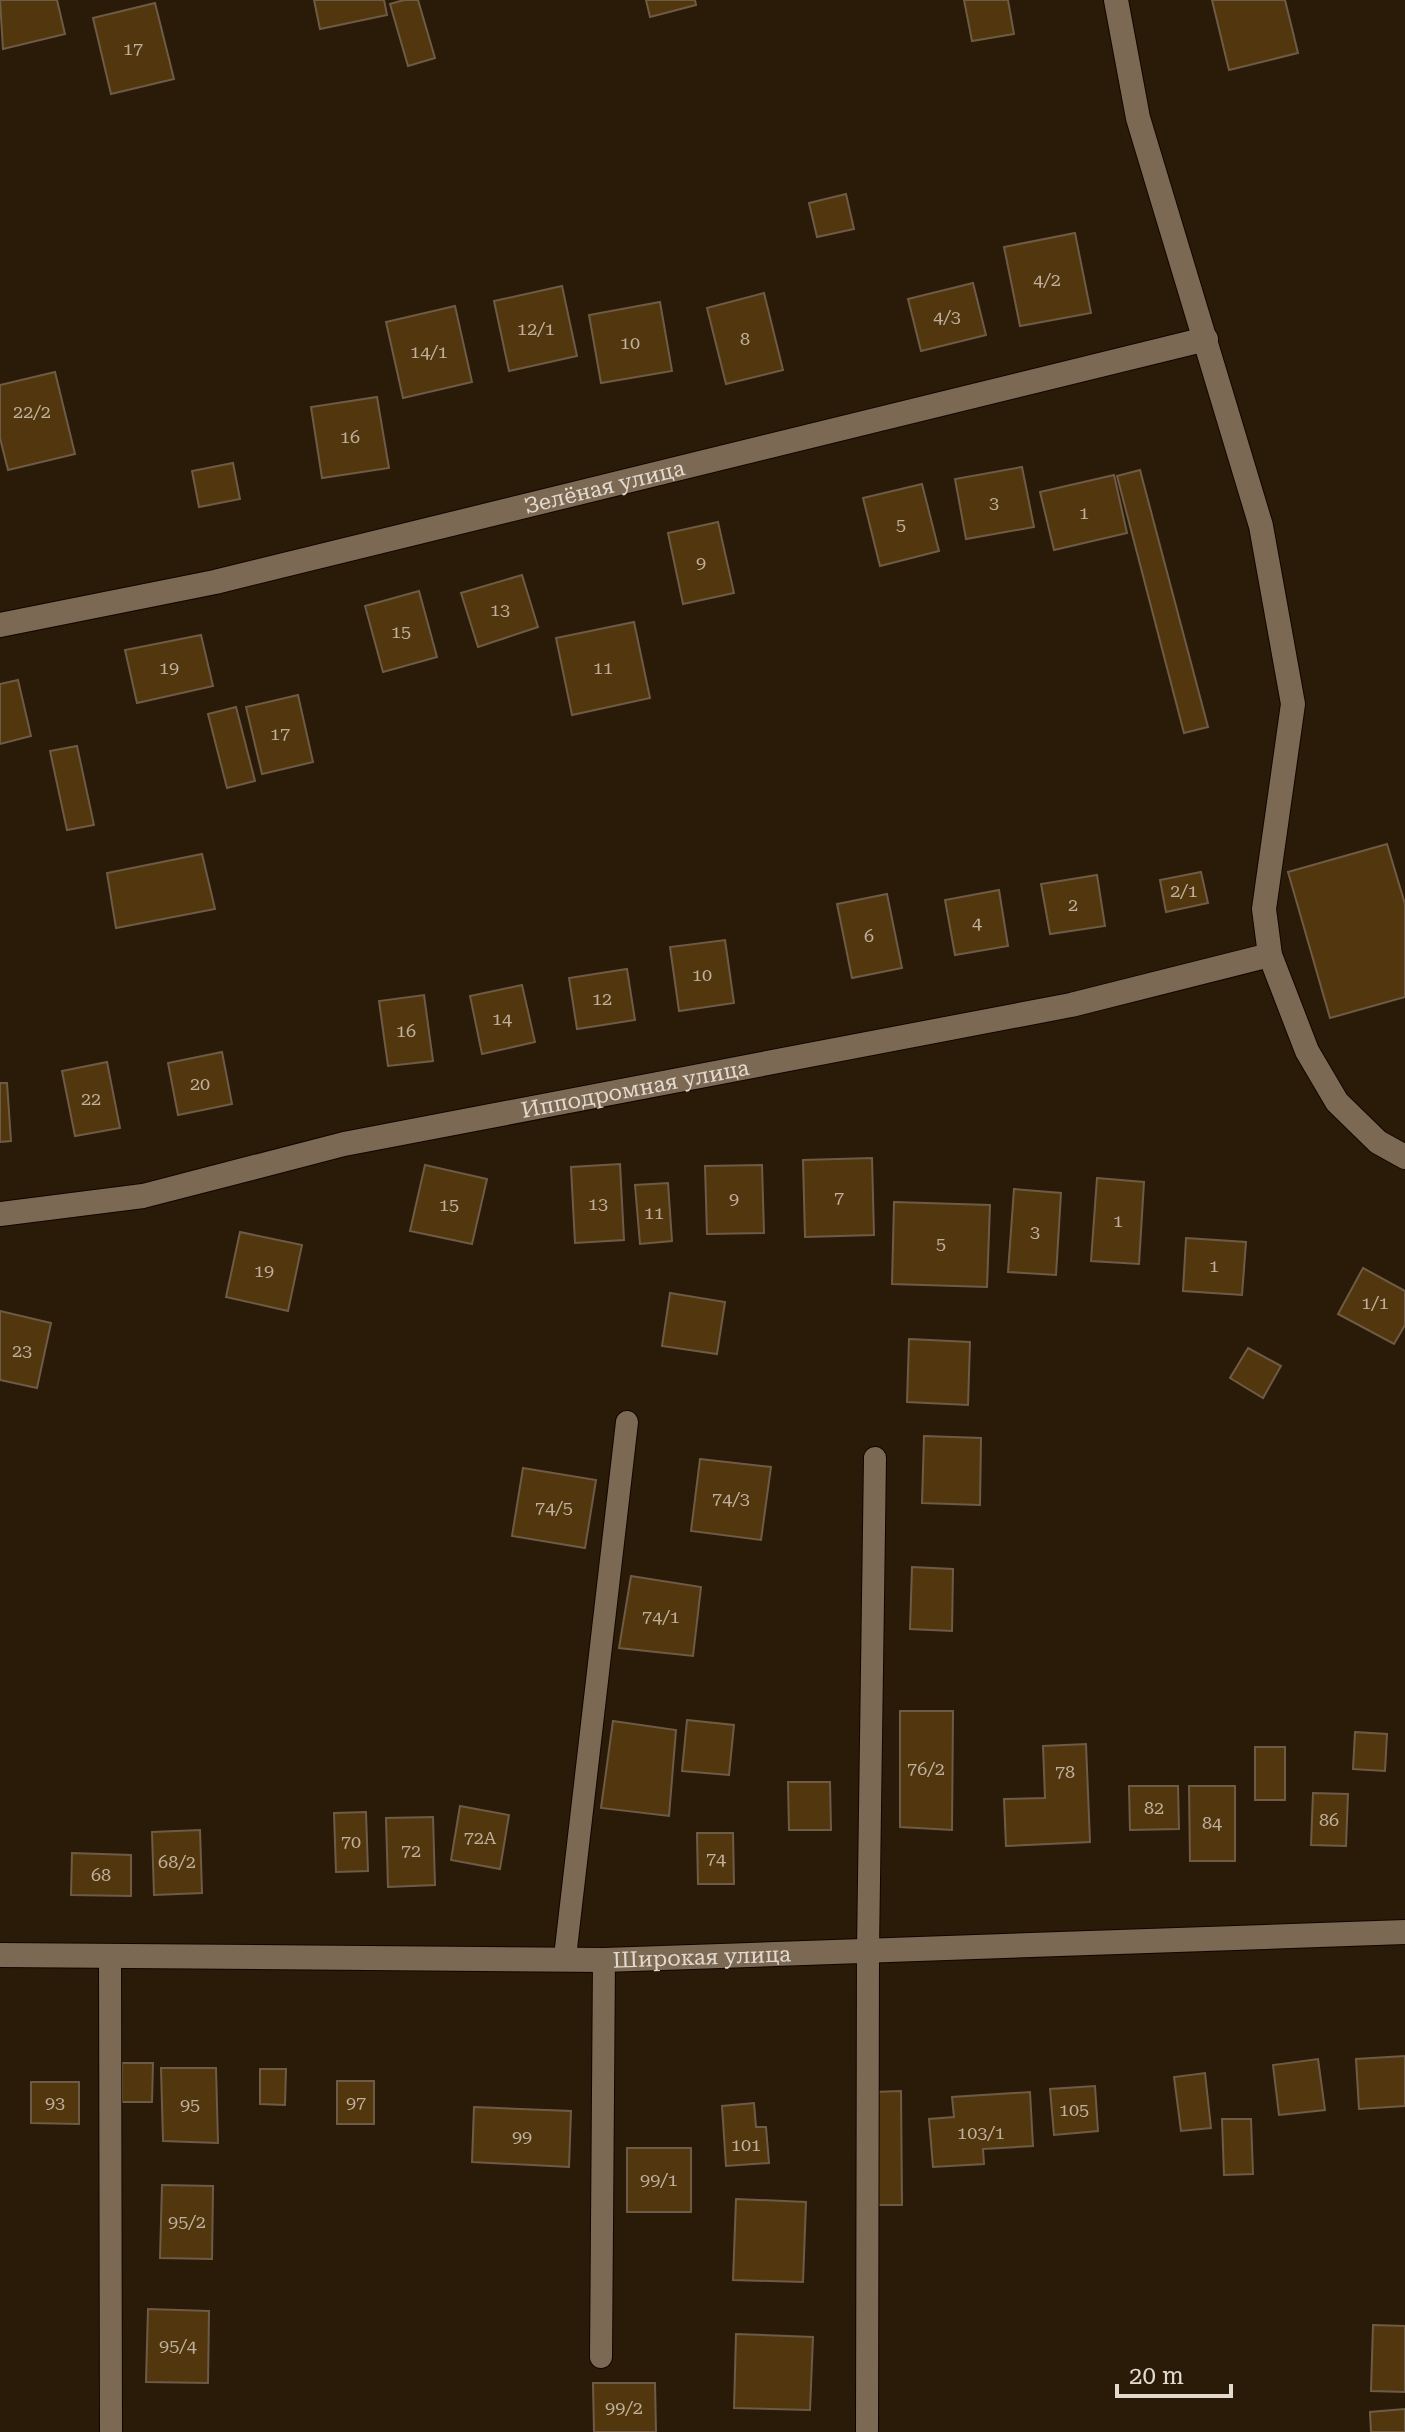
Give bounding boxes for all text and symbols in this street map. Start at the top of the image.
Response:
house number: 17 [123,38,143,59]
house number: 4/2 [1033,269,1061,290]
house number: 4/3 [933,306,961,327]
house number: 12/1 [517,318,555,339]
house number: 8 [740,328,750,349]
house number: 10 [620,332,640,353]
house number: 14/1 [410,341,448,362]
house number: 22/2 [13,401,51,422]
house number: 16 [340,426,360,447]
street label: Зелёная улица [521,455,687,519]
house number: 3 [989,492,999,513]
house number: 1 [1079,502,1089,523]
house number: 5 [896,514,906,535]
house number: 9 [696,552,706,573]
house number: 13 [490,599,510,620]
house number: 15 [391,621,411,642]
house number: 19 [159,657,179,678]
house number: 11 [593,657,613,678]
house number: 17 [270,723,290,744]
house number: 2/1 [1170,880,1198,901]
house number: 2 [1068,894,1078,915]
house number: 4 [972,912,982,933]
house number: 6 [864,925,874,946]
house number: 10 [692,964,712,985]
house number: 12 [592,988,612,1009]
house number: 14 [492,1008,512,1029]
house number: 16 [396,1020,416,1041]
street label: Ипподромная улица [519,1055,751,1123]
house number: 20 [190,1073,210,1094]
house number: 22 [81,1088,101,1109]
house number: 7 [834,1187,844,1208]
house number: 9 [729,1188,739,1209]
house number: 13 [588,1193,608,1214]
house number: 15 [439,1194,459,1215]
house number: 11 [644,1202,664,1223]
house number: 1 [1113,1210,1123,1231]
house number: 3 [1030,1221,1040,1242]
house number: 5 [936,1233,946,1254]
house number: 1 [1209,1255,1219,1276]
house number: 19 [254,1260,274,1281]
house number: 1/1 [1361,1292,1389,1313]
house number: 23 [12,1340,32,1361]
house number: 74/3 [712,1488,750,1509]
house number: 74/5 [535,1497,573,1518]
house number: 74/1 [642,1606,680,1627]
house number: 76/2 [907,1758,945,1779]
house number: 78 [1055,1761,1075,1782]
house number: 82 [1144,1797,1164,1818]
house number: 86 [1319,1809,1339,1830]
house number: 84 [1202,1812,1222,1833]
house number: 72А [464,1827,497,1848]
house number: 70 [341,1831,361,1852]
house number: 72 [401,1840,421,1861]
house number: 74 [706,1848,726,1869]
house number: 68/2 [158,1851,196,1872]
house number: 68 [91,1864,111,1885]
street label: Широкая улица [612,1941,792,1973]
house number: 93 [45,2092,65,2113]
house number: 97 [346,2092,366,2113]
house number: 95 [180,2094,200,2115]
house number: 105 [1059,2099,1089,2120]
house number: 103/1 [957,2122,1005,2143]
house number: 99 [512,2126,532,2147]
house number: 101 [731,2134,761,2155]
house number: 99/1 [640,2169,678,2190]
house number: 95/2 [168,2211,206,2232]
house number: 95/4 [159,2335,197,2356]
scale bar [1117,2348,1231,2398]
text: 20 m [1129,2362,1184,2390]
house number: 99/2 [605,2397,643,2418]

